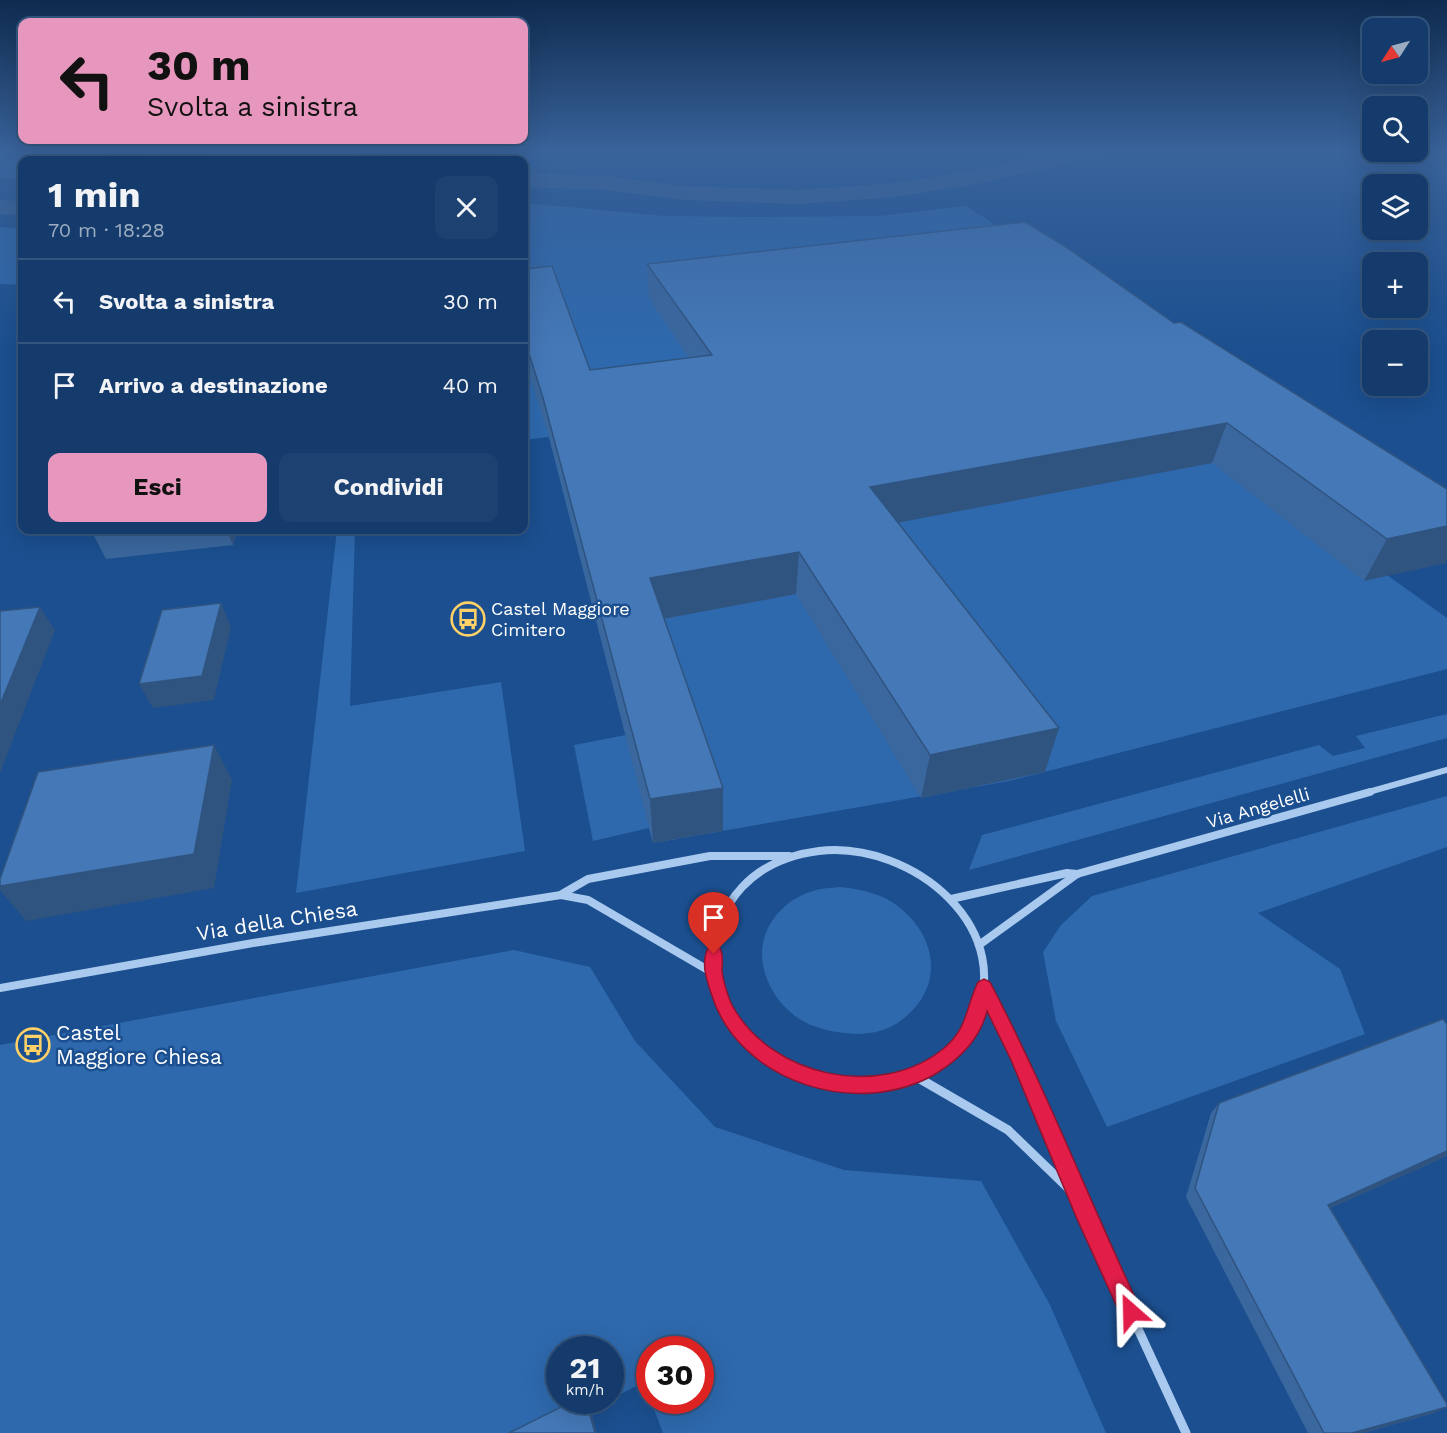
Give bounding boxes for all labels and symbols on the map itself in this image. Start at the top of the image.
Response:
north arrow [1362,18,1428,84]
place label: Castel Maggiore Cimitero [491,598,630,640]
bus stop icon: Castel Maggiore Cimitero [450,601,486,637]
street label: Via Angelelli [1204,783,1312,832]
pin [688,892,739,954]
street label: Via della Chiesa [195,895,359,946]
place label: Castel Maggiore Chiesa [56,1020,222,1069]
bus stop icon: Castel Maggiore Chiesa [15,1027,51,1063]
position arrow [1099,1280,1163,1344]
speed limit sign: 30 [636,1336,714,1414]

